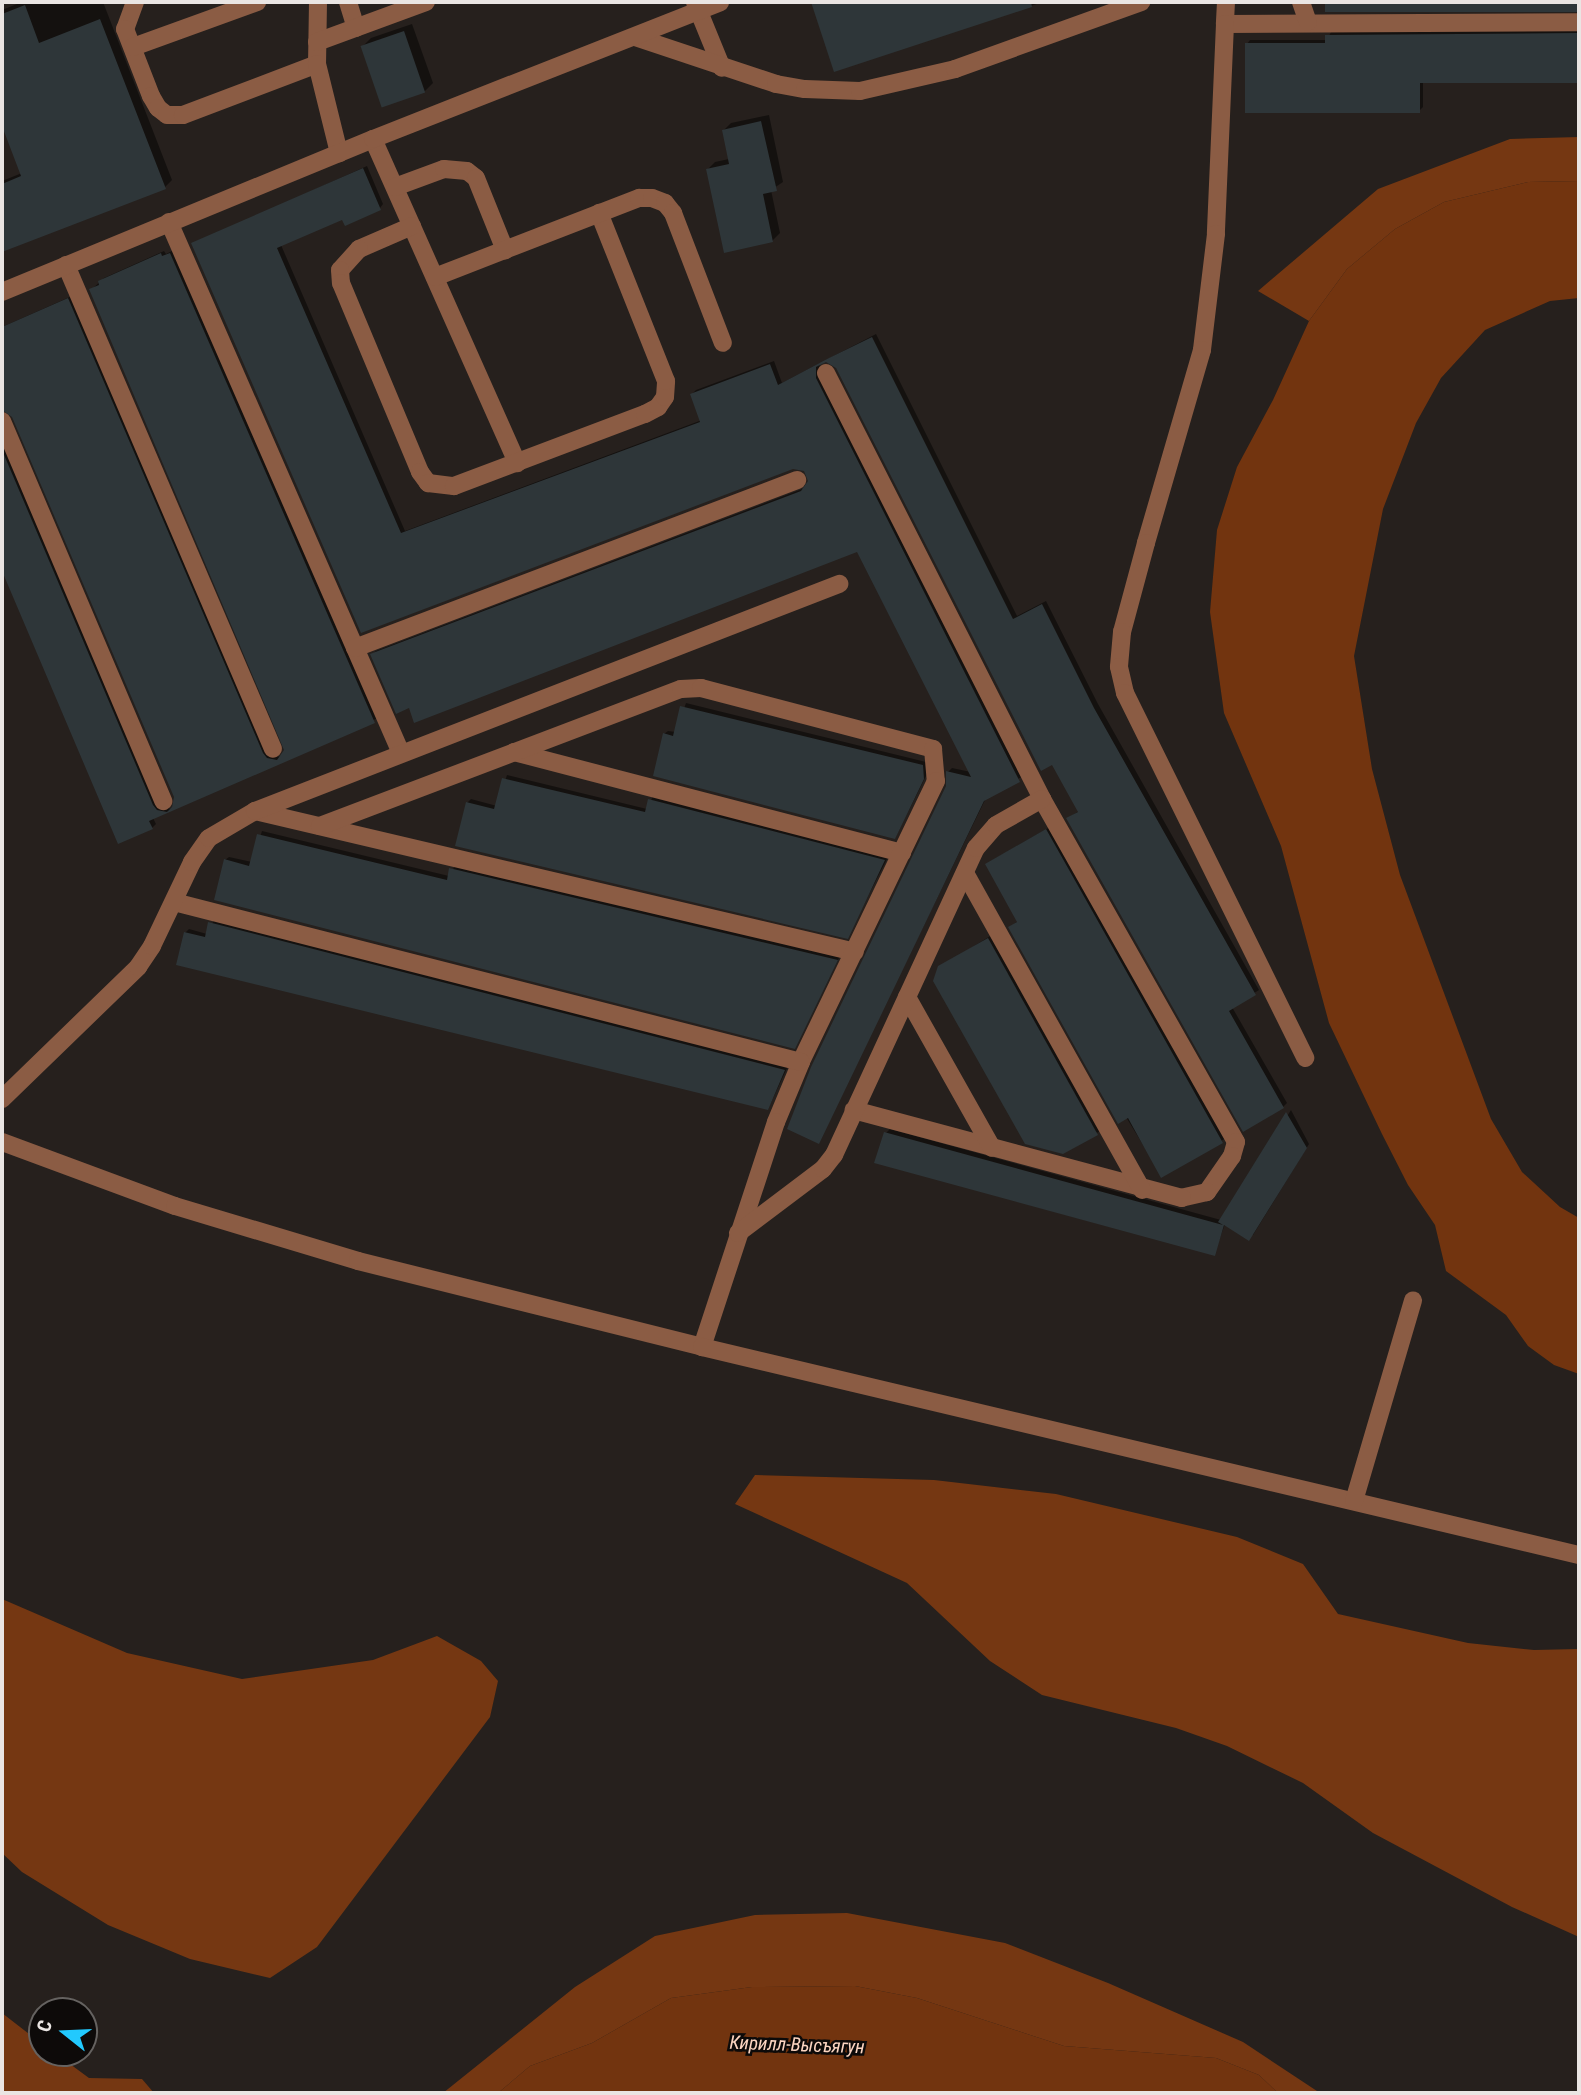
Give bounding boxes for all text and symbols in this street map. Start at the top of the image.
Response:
north arrow [28,1997,98,2067]
text: С [32,2017,57,2035]
water label: Кирилл-Высъягун [729,2031,865,2059]

